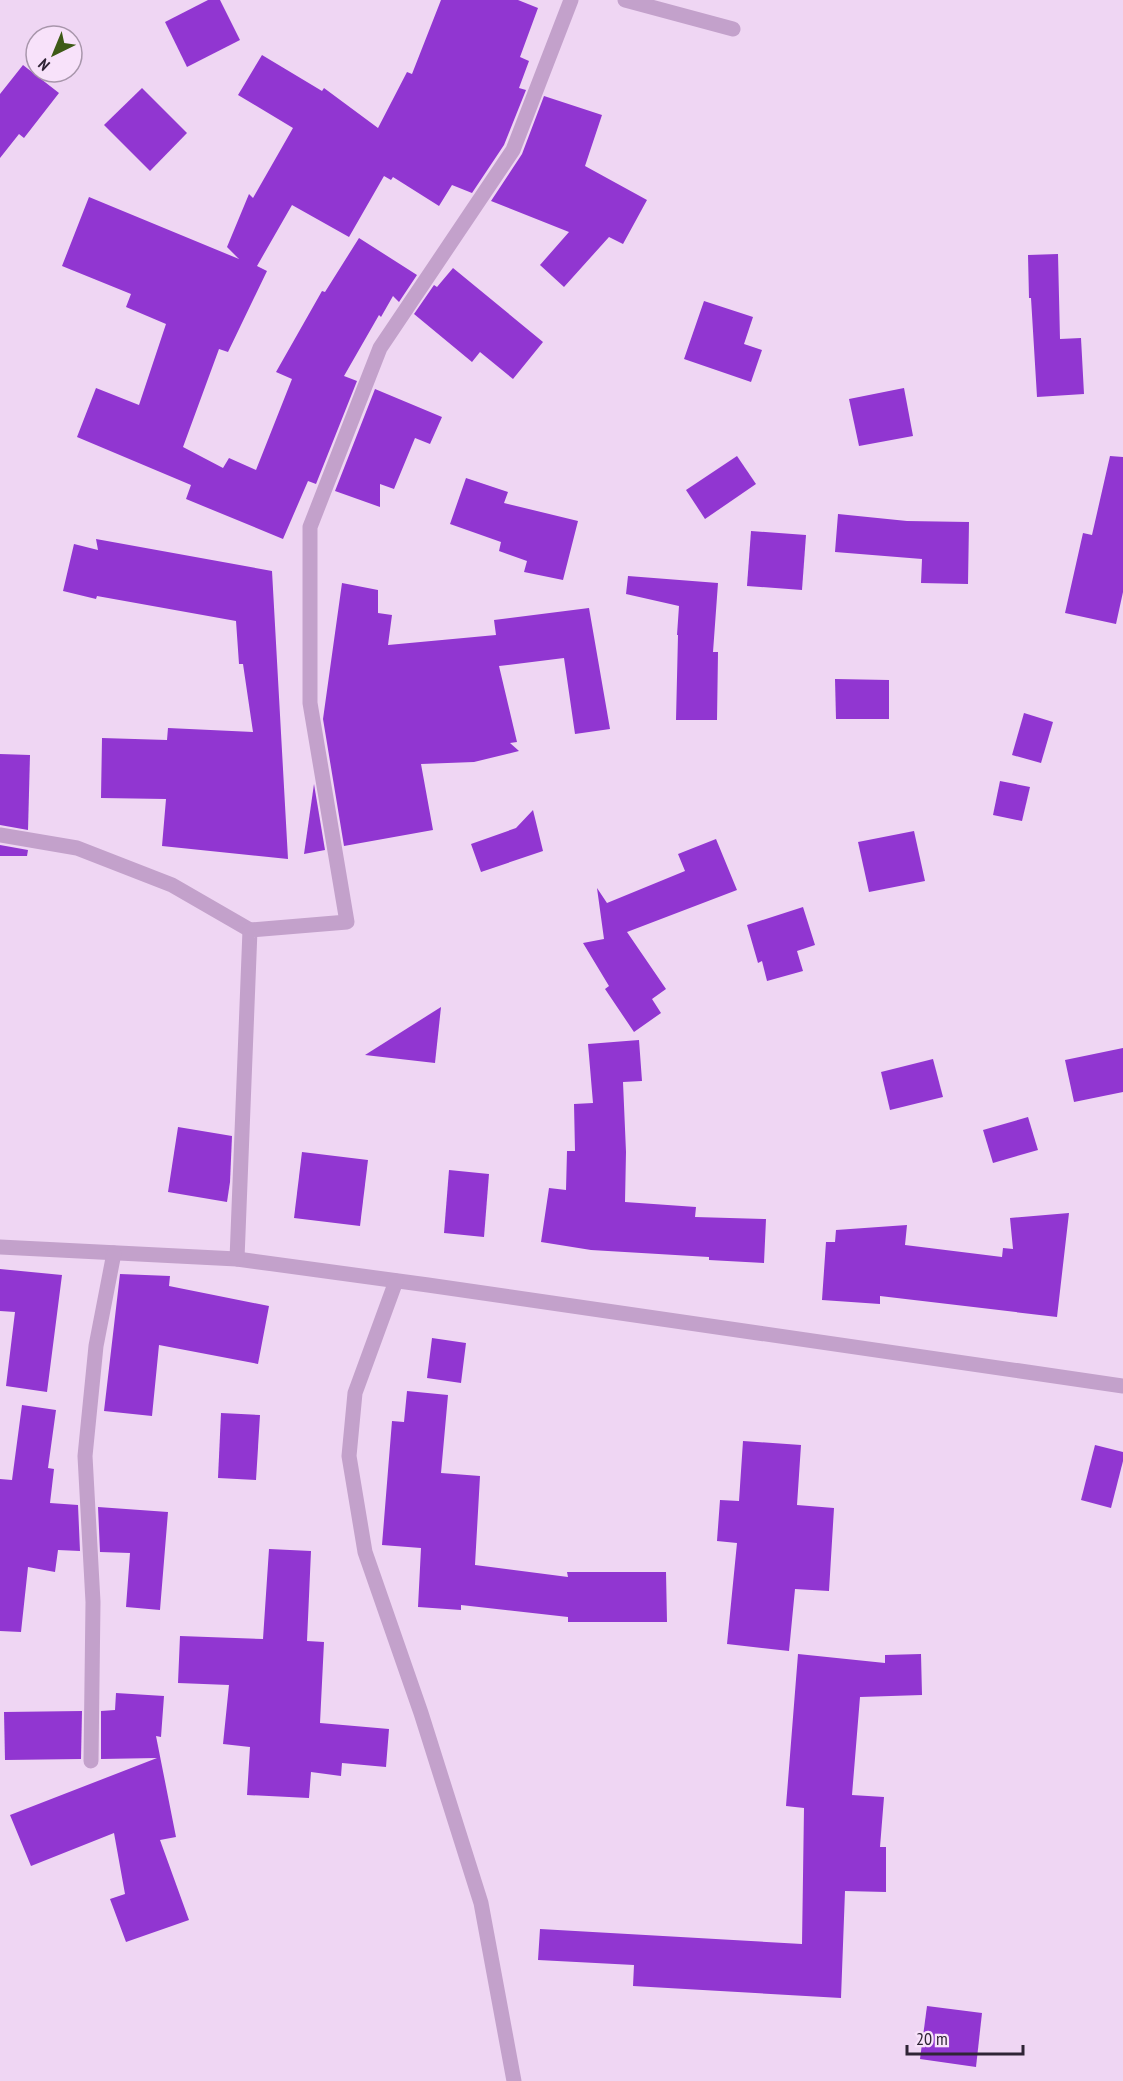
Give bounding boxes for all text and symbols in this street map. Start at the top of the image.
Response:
north arrow [24,24,84,84]
text: N [34,55,54,75]
scale bar [907,2018,1022,2056]
text: 20 m [916,2027,948,2050]

